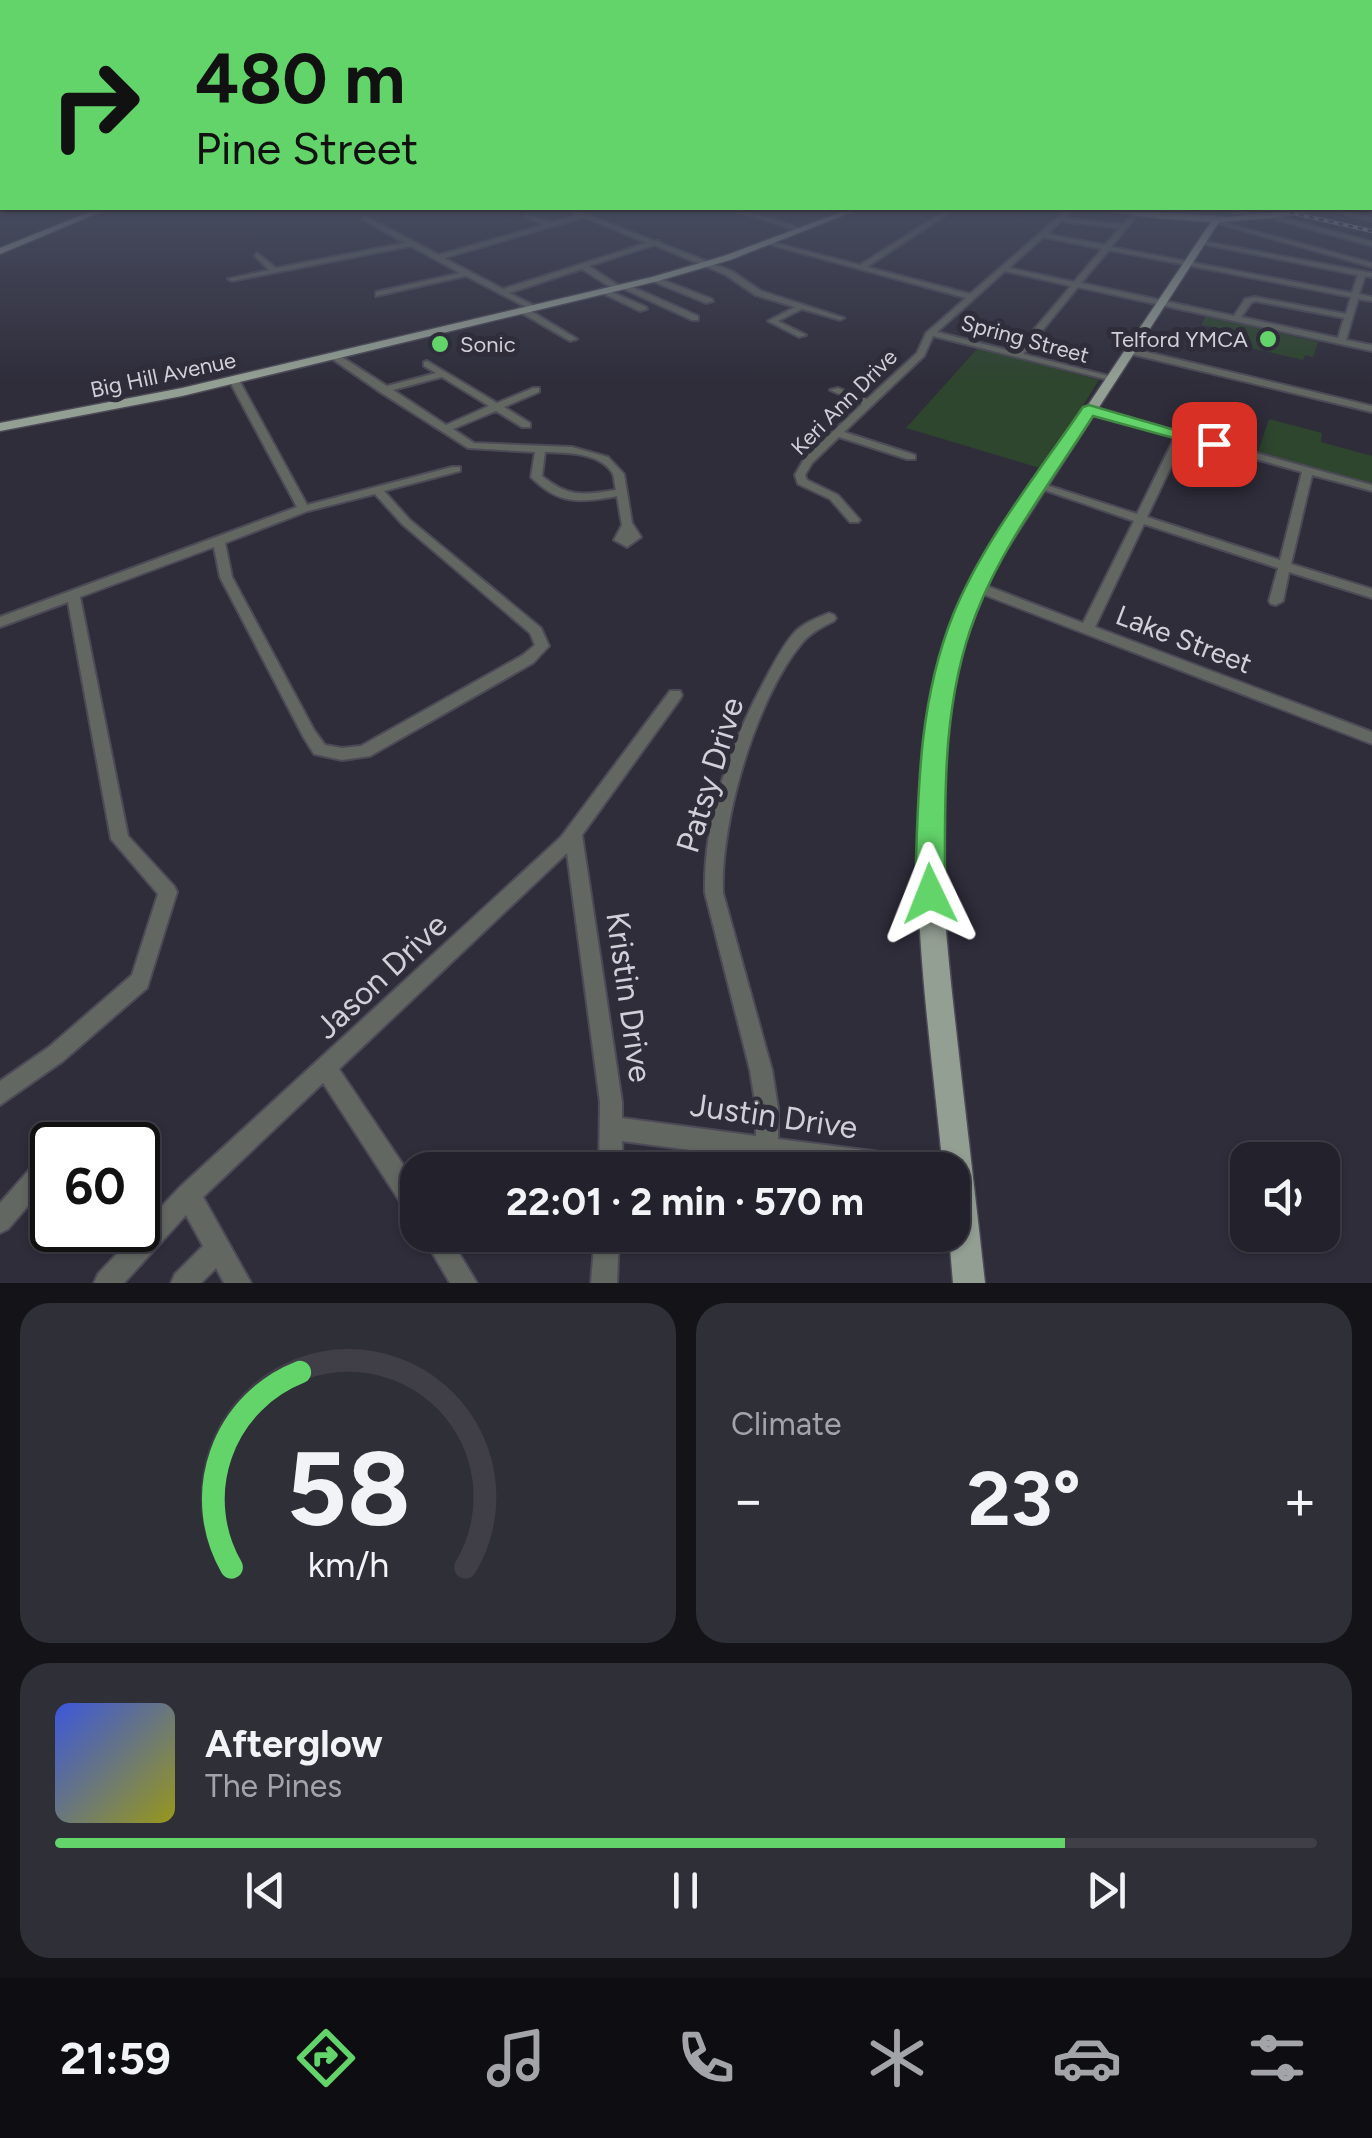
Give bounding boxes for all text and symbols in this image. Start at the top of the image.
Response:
text: 480 m [195,36,405,121]
icon: right [30,40,160,170]
text: Pine Street [195,121,418,175]
street label: Spring Street [958,309,1092,369]
place label: Telford YMCA [1111,326,1248,353]
marker: Telford YMCA [1257,328,1279,350]
place label: Sonic [460,331,516,358]
marker: Sonic [429,333,451,355]
street label: Keri Ann Drive [785,343,903,461]
street label: Big Hill Avenue [88,346,238,404]
pin [1172,402,1257,487]
icon: arrive [1187,417,1242,472]
street label: Lake Street [1111,598,1257,680]
street label: Patsy Drive [668,693,752,857]
position arrow [878,842,982,946]
street label: Jason Drive [307,905,455,1047]
street label: Kristin Drive [598,909,660,1085]
street label: Justin Drive [688,1085,860,1147]
speed limit sign: 60 [30,1122,160,1252]
map controls [1230,1142,1340,1252]
button: sound [1230,1142,1340,1252]
text: 22:01 · 2 min · 570 m [506,1179,864,1225]
text: Climate [731,1405,842,1443]
text: 58 [286,1426,410,1551]
text: 23° [967,1454,1081,1544]
text: − [731,1467,765,1533]
text: + [1283,1467,1317,1533]
text: km/h [307,1543,389,1586]
text: Afterglow [205,1721,383,1767]
text: The Pines [205,1767,342,1805]
icon: previous [238,1863,293,1918]
icon: pause [658,1863,713,1918]
icon: next [1079,1863,1134,1918]
icon: directions [291,2023,361,2093]
icon: music [481,2023,551,2093]
icon: phone [671,2023,741,2093]
icon: climate [862,2023,932,2093]
icon: car [1052,2023,1122,2093]
icon: filters [1242,2023,1312,2093]
text: 21:59 [60,2031,171,2085]

